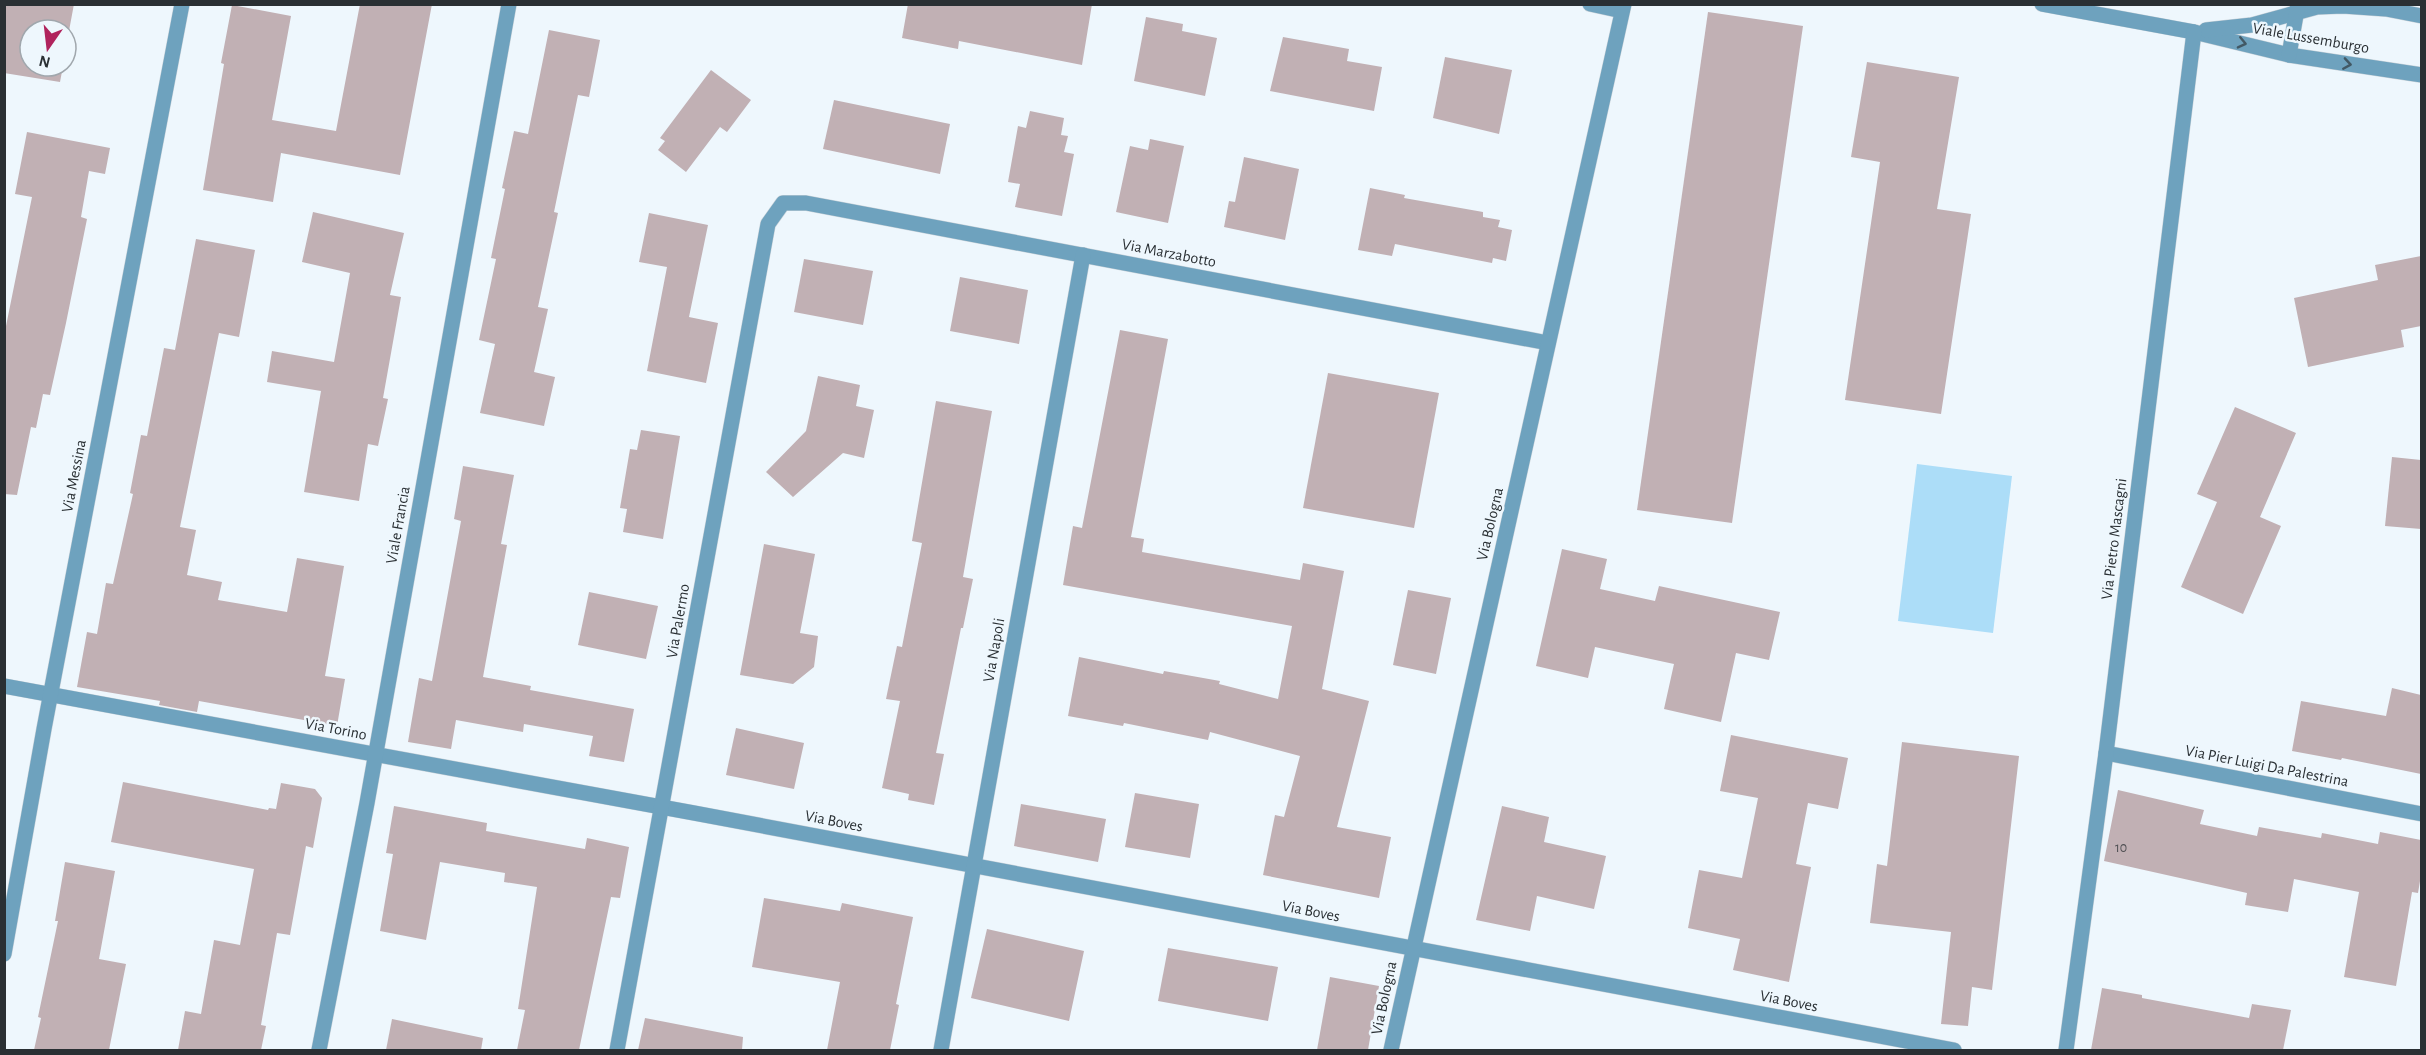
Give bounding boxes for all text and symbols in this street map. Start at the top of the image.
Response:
north arrow [18,18,78,78]
street label: Viale Lussemburgo [2251,20,2371,56]
one-way arrow [2236,36,2246,49]
text: N [37,52,52,71]
one-way arrow [2343,57,2352,69]
street label: Via Marzabotto [1121,236,1218,270]
street label: Via Messina [59,438,89,514]
street label: Via Pietro Mascagni [2099,477,2129,601]
street label: Viale Francia [383,485,413,565]
street label: Via Bologna [1474,486,1506,562]
street label: Via Palermo [664,582,692,660]
street label: Via Napoli [980,617,1008,683]
street label: Via Torino [304,715,368,743]
street label: Via Pier Luigi Da Palestrina [2184,742,2350,790]
street label: Via Boves [804,808,864,834]
house number: 10 [2115,841,2127,855]
street label: Via Boves [1281,898,1341,924]
street label: Via Bologna [1368,960,1400,1036]
street label: Via Boves [1759,988,1819,1014]

